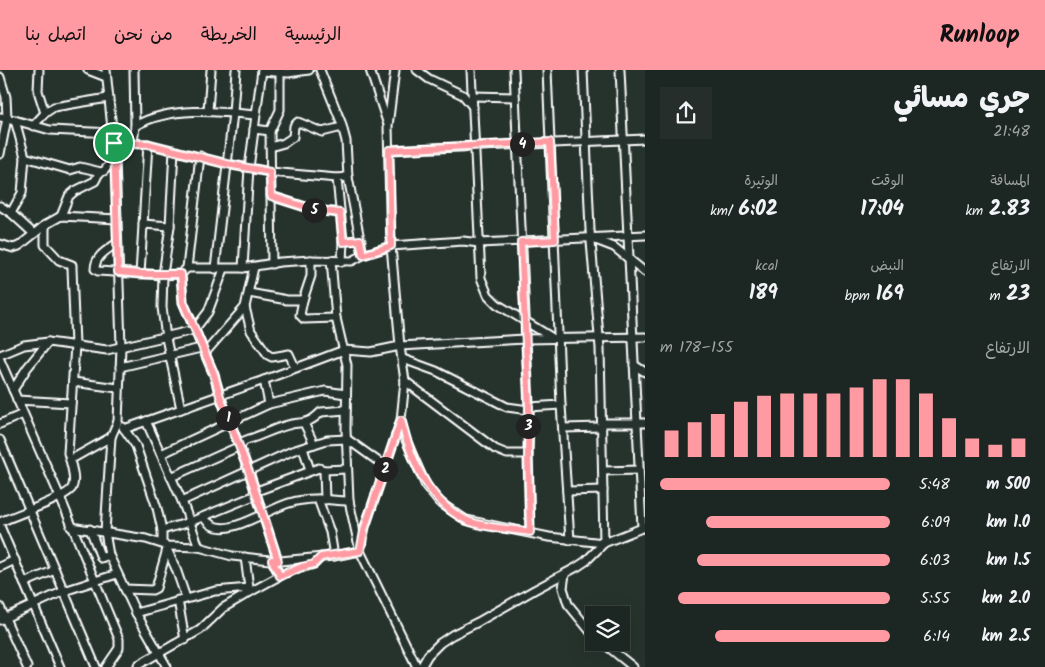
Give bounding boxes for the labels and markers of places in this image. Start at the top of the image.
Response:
pin [93,122,135,164]
pin: 4 [510,132,534,156]
pin: 5 [302,198,326,222]
pin: 1 [216,406,240,430]
pin: 3 [516,414,540,438]
pin: 2 [372,456,398,482]

